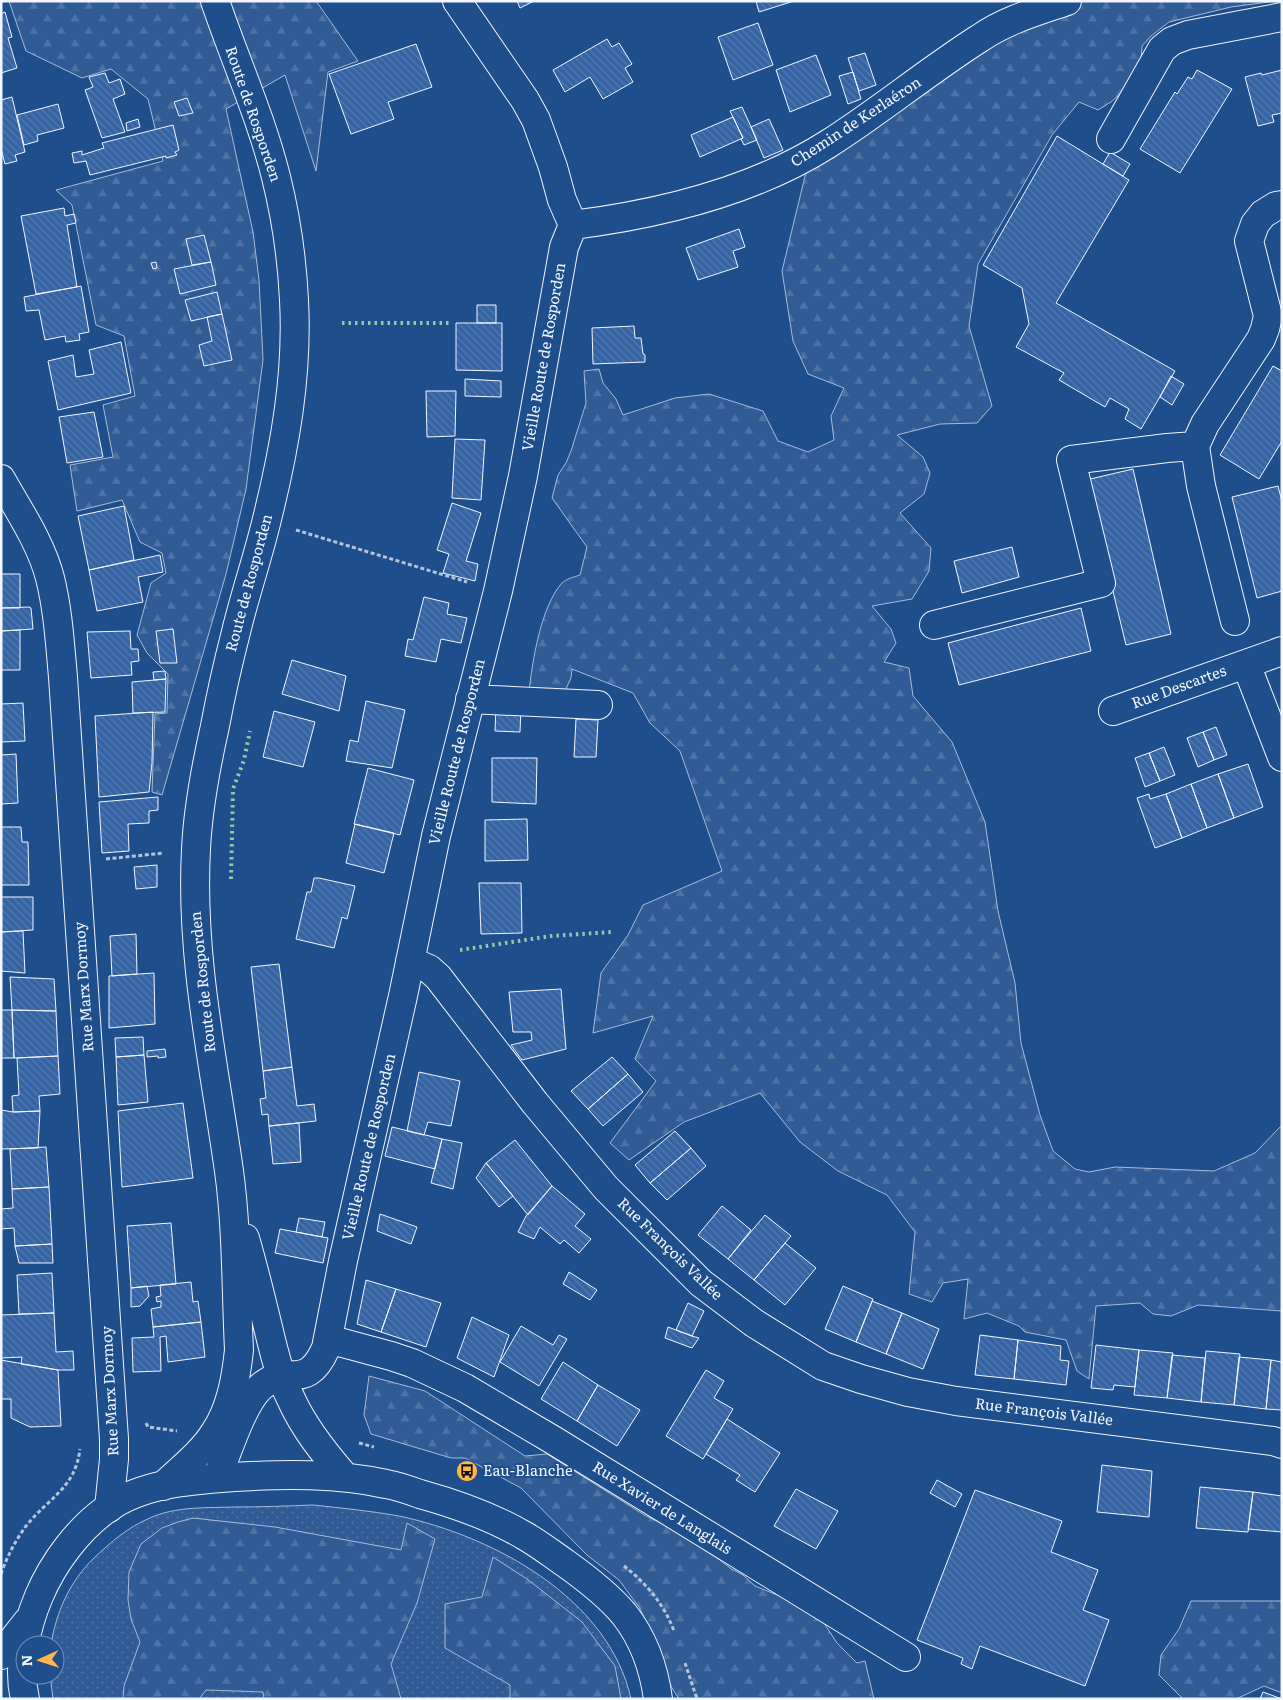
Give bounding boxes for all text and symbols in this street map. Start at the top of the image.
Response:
street label: Route de Rosporden [220,43,288,184]
street label: Chemin de Kerlaéron [785,70,925,172]
street label: Vieille Route de Rosporden [515,260,570,453]
street label: Route de Rosporden [218,511,277,654]
street label: Vieille Route de Rosporden [421,656,490,847]
street label: Rue Descartes [1128,658,1229,713]
street label: Route de Rosporden [183,910,220,1054]
street label: Rue Marx Dormoy [66,921,99,1053]
street label: Vieille Route de Rosporden [335,1051,400,1242]
street label: Rue François Vallée [613,1191,729,1305]
street label: Rue Marx Dormoy [94,1325,123,1457]
street label: Rue François Vallée [974,1391,1115,1430]
street label: Rue Xavier de Langlais [589,1454,737,1559]
place label: Eau-Blanche [483,1458,573,1481]
bus stop icon: Eau-Blanche [455,1459,479,1483]
north arrow [15,1635,65,1685]
text: N [16,1654,36,1667]

